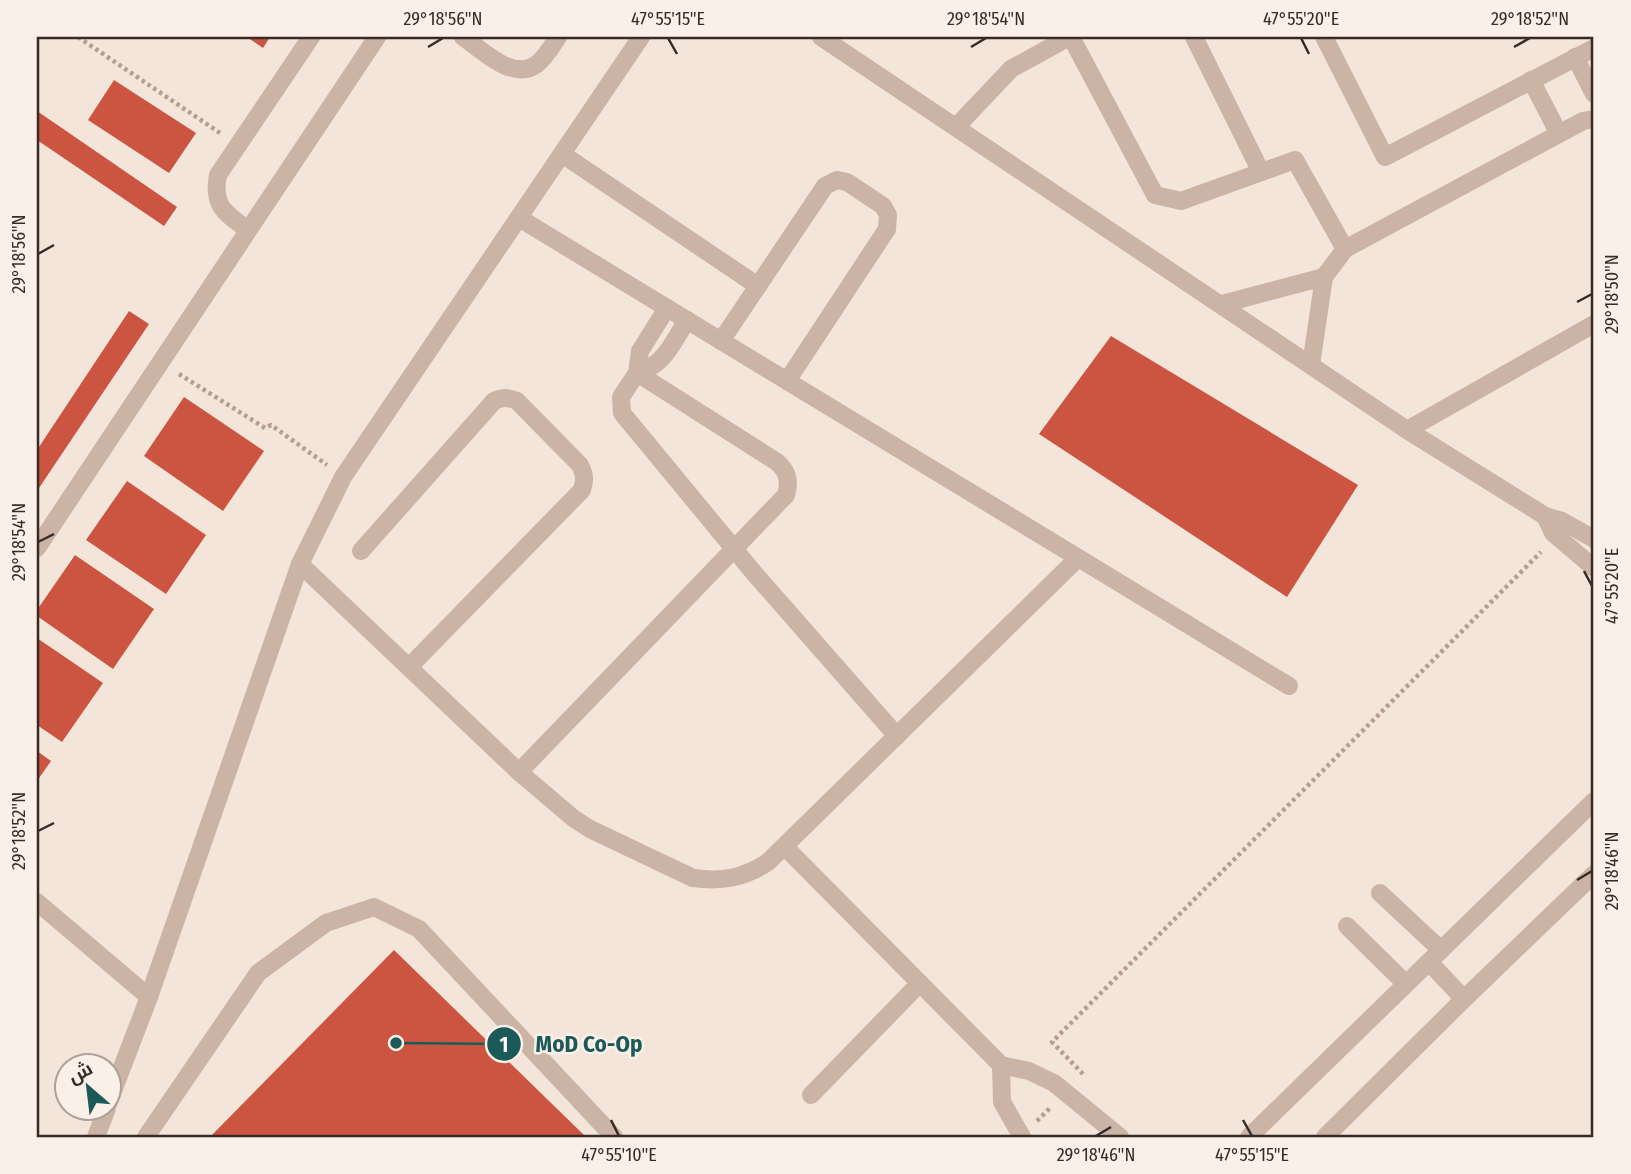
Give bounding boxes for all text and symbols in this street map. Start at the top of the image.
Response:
text: 29°18'56"N [404,8,482,30]
text: 47°55'15"E [631,8,705,30]
text: 29°18'54"N [947,8,1025,30]
text: 47°55'20"E [1263,8,1339,30]
text: 29°18'52"N [1491,8,1569,30]
text: 29°18'56"N [8,215,30,293]
text: 29°18'50"N [1601,254,1623,334]
text: 29°18'54"N [8,503,30,581]
text: 47°55'20"E [1601,548,1623,624]
text: 29°18'52"N [8,792,30,870]
text: 29°18'46"N [1601,832,1623,910]
callout: MoD Co-Op [486,1022,656,1066]
text: MoD Co-Op [536,1030,642,1058]
text: 1 [500,1032,508,1058]
north arrow [52,1052,122,1122]
text: ش [64,1057,96,1088]
text: 47°55'10"E [581,1144,657,1166]
text: 29°18'46"N [1057,1144,1135,1166]
text: 47°55'15"E [1215,1144,1289,1166]

